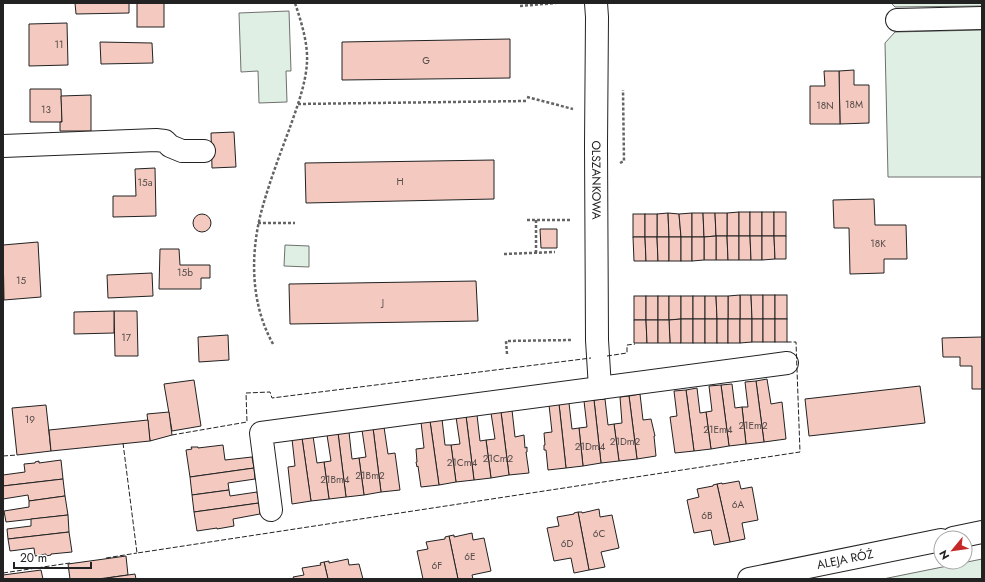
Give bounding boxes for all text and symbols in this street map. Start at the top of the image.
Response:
house number: 11 [55,37,64,52]
house number: G [422,53,430,68]
house number: 18M [845,97,863,112]
house number: 18N [816,98,834,113]
house number: 13 [41,102,52,117]
street label: OLSZANKOWA [587,140,605,220]
house number: H [396,174,404,189]
house number: 15a [138,175,153,190]
house number: 18K [870,236,886,251]
house number: 15b [177,265,193,280]
house number: 15 [16,273,26,288]
house number: J [380,295,384,310]
house number: 17 [121,330,132,345]
house number: 19 [25,412,35,427]
house number: 21Em2 [738,418,768,433]
house number: 21Em4 [703,422,733,437]
house number: 21Dm2 [610,434,641,449]
house number: 21Dm4 [575,439,605,454]
house number: 21Cm2 [483,451,514,466]
house number: 21Cm4 [447,455,478,470]
house number: 21Bm2 [355,468,385,483]
house number: 21Bm4 [320,472,350,487]
house number: 6A [732,497,745,512]
house number: 6B [701,508,713,523]
house number: 6C [593,526,605,541]
north arrow [933,530,973,570]
house number: 6D [561,536,573,551]
scale bar [14,544,91,570]
street label: ALEJA RÓŻ [815,545,875,574]
text: N [935,547,953,563]
text: 20 m [20,549,47,567]
house number: 6E [464,549,476,564]
house number: 6F [432,558,442,573]

